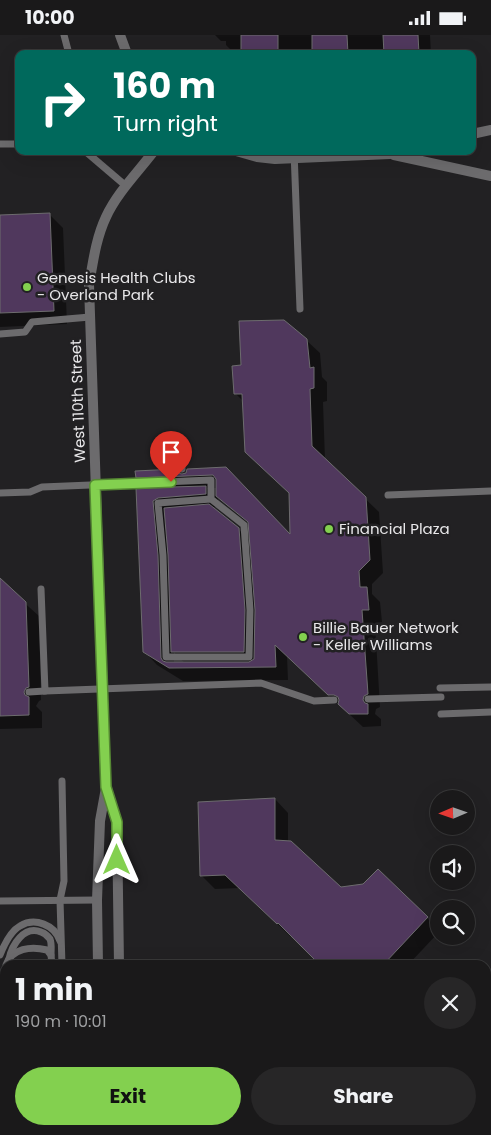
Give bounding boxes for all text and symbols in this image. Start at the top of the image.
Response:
text: 10:00 [25,4,75,31]
text: 160 m [113,61,216,110]
icon: right [30,70,95,135]
text: Turn right [113,108,218,139]
place label: Genesis Health Clubs - Overland Park [37,267,196,305]
marker: Genesis Health Clubs - Overland Park [21,281,33,293]
street label: West 110th Street [65,339,90,463]
pin [150,431,192,482]
icon: arrive [157,438,185,466]
place label: Financial Plaza [339,518,450,539]
marker: Financial Plaza [323,523,335,535]
place label: Billie Bauer Network - Keller Williams [313,617,459,655]
marker: Billie Bauer Network - Keller Williams [297,631,309,643]
north arrow [430,790,475,835]
map controls [430,790,475,945]
position arrow [90,833,142,885]
button: sound [430,845,475,890]
button: search [430,900,475,945]
text: 1 min [15,968,93,1011]
button: close [424,977,476,1029]
text: 190 m · 10:01 [15,1010,107,1033]
button: Exit [15,1067,241,1125]
button: Share [251,1067,476,1125]

